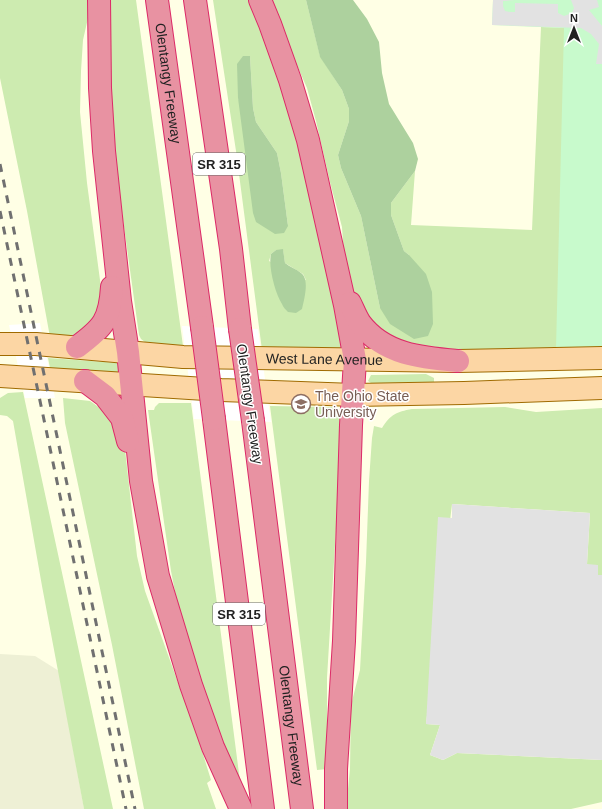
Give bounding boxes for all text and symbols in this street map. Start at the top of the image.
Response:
north arrow [554,8,594,48]
text: N [570,12,578,24]
street label: Olentangy Freeway [152,22,185,145]
road number: SR 315 [193,153,245,175]
street label: Olentangy Freeway [234,343,266,465]
street label: West Lane Avenue [266,350,383,368]
place label: The Ohio State University [315,388,409,420]
school or university icon: The Ohio State University [290,393,312,415]
road number: SR 315 [213,603,265,625]
street label: Olentangy Freeway [276,664,307,787]

